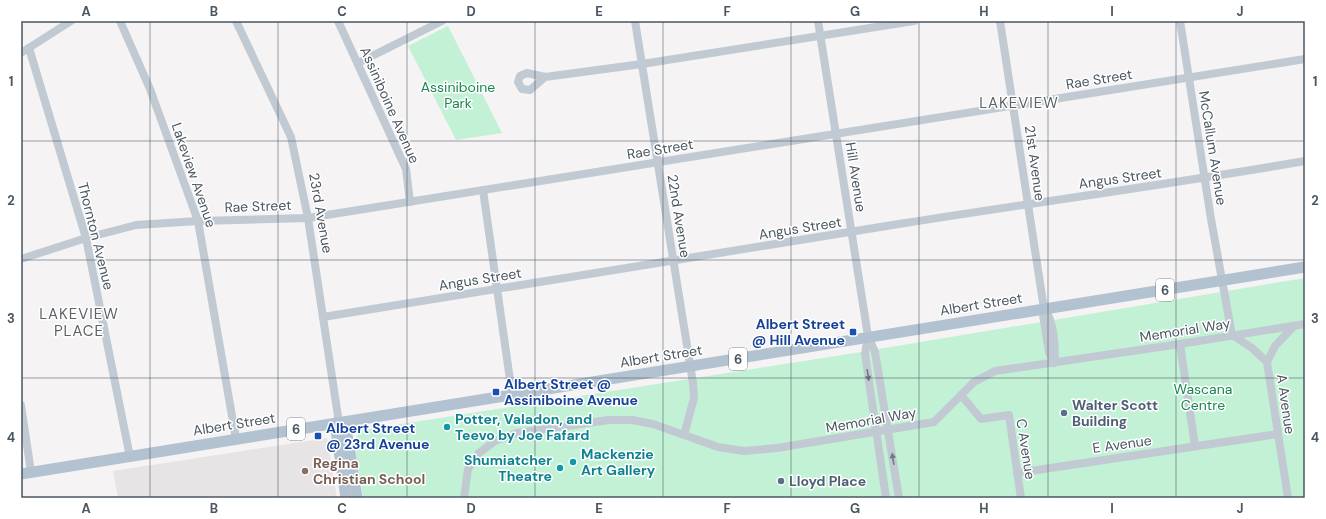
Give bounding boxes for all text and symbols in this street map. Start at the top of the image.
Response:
text: A [81,3,91,20]
text: B [210,3,218,20]
text: C [337,3,347,20]
text: D [466,3,476,20]
text: E [595,3,603,20]
text: F [723,3,731,20]
text: G [850,3,860,20]
text: H [979,3,989,20]
text: I [1110,3,1114,20]
text: J [1236,3,1244,20]
street label: Assiniboine Avenue [356,44,424,166]
street label: Rae Street [1064,65,1134,93]
text: 1 [9,73,13,90]
text: 1 [1313,73,1317,90]
park label: Assiniboine Park [421,78,495,112]
street label: McCallum Avenue [1195,90,1231,206]
district label: LAKEVIEW [979,93,1059,113]
street label: Lakeview Avenue [168,120,220,230]
street label: 21st Avenue [1021,124,1049,202]
street label: Rae Street [625,135,695,163]
street label: Hill Avenue [842,141,870,213]
street label: Angus Street [1077,163,1163,193]
street label: 23rd Avenue [305,171,337,255]
street label: 22nd Avenue [664,173,694,259]
street label: Thornton Avenue [74,180,118,292]
text: 2 [7,192,15,209]
text: 2 [1311,192,1319,209]
street label: Rae Street [224,196,292,216]
street label: Angus Street [757,213,843,243]
street label: Angus Street [437,264,523,294]
road number: 6 [1156,279,1174,301]
street label: Albert Street [939,289,1023,319]
district label: LAKEVIEW PLACE [39,304,119,341]
text: 3 [7,310,15,327]
text: 3 [1311,310,1319,327]
street label: Memorial Way [1138,314,1232,346]
place label: Albert Street @ Hill Avenue [752,315,845,349]
marker: Albert Street @ Hill Avenue [848,327,858,337]
street label: Albert Street [619,341,703,371]
road number: 6 [729,348,747,370]
one-way arrow [865,369,871,381]
street label: A Avenue [1273,373,1299,435]
place label: Albert Street @ Assiniboine Avenue [504,375,638,409]
park label: Wascana Centre [1174,380,1232,414]
marker: Albert Street @ Assiniboine Avenue [491,387,501,397]
place label: Walter Scott Building [1072,396,1158,430]
street label: Memorial Way [824,403,918,437]
marker: Walter Scott Building [1059,408,1069,418]
street label: Albert Street [192,409,276,439]
place label: Potter, Valadon, and Teevo by Joe Fafard [455,410,592,444]
street label: C Avenue [1012,417,1040,481]
road number: 6 [287,418,305,440]
place label: Albert Street @ 23rd Avenue [326,419,429,453]
marker: Potter, Valadon, and Teevo by Joe Fafard [442,422,452,432]
text: 4 [7,429,15,446]
text: 4 [1311,429,1319,446]
marker: Albert Street @ 23rd Avenue [313,431,323,441]
street label: E Avenue [1091,431,1153,457]
place label: Mackenzie Art Gallery [581,445,656,479]
place label: Shumiatcher Theatre [464,451,552,485]
one-way arrow [890,453,896,466]
place label: Regina Christian School [313,454,425,488]
marker: Mackenzie Art Gallery [568,457,578,467]
marker: Shumiatcher Theatre [555,463,565,473]
marker: Regina Christian School [300,466,310,476]
place label: Lloyd Place [789,472,866,490]
marker: Lloyd Place [776,476,786,486]
text: A [81,500,91,517]
text: B [210,500,218,517]
text: C [337,500,347,517]
text: D [466,500,476,517]
text: E [595,500,603,517]
text: F [723,500,731,517]
text: G [850,500,860,517]
text: H [979,500,989,517]
text: I [1110,500,1114,517]
text: J [1236,500,1244,517]

